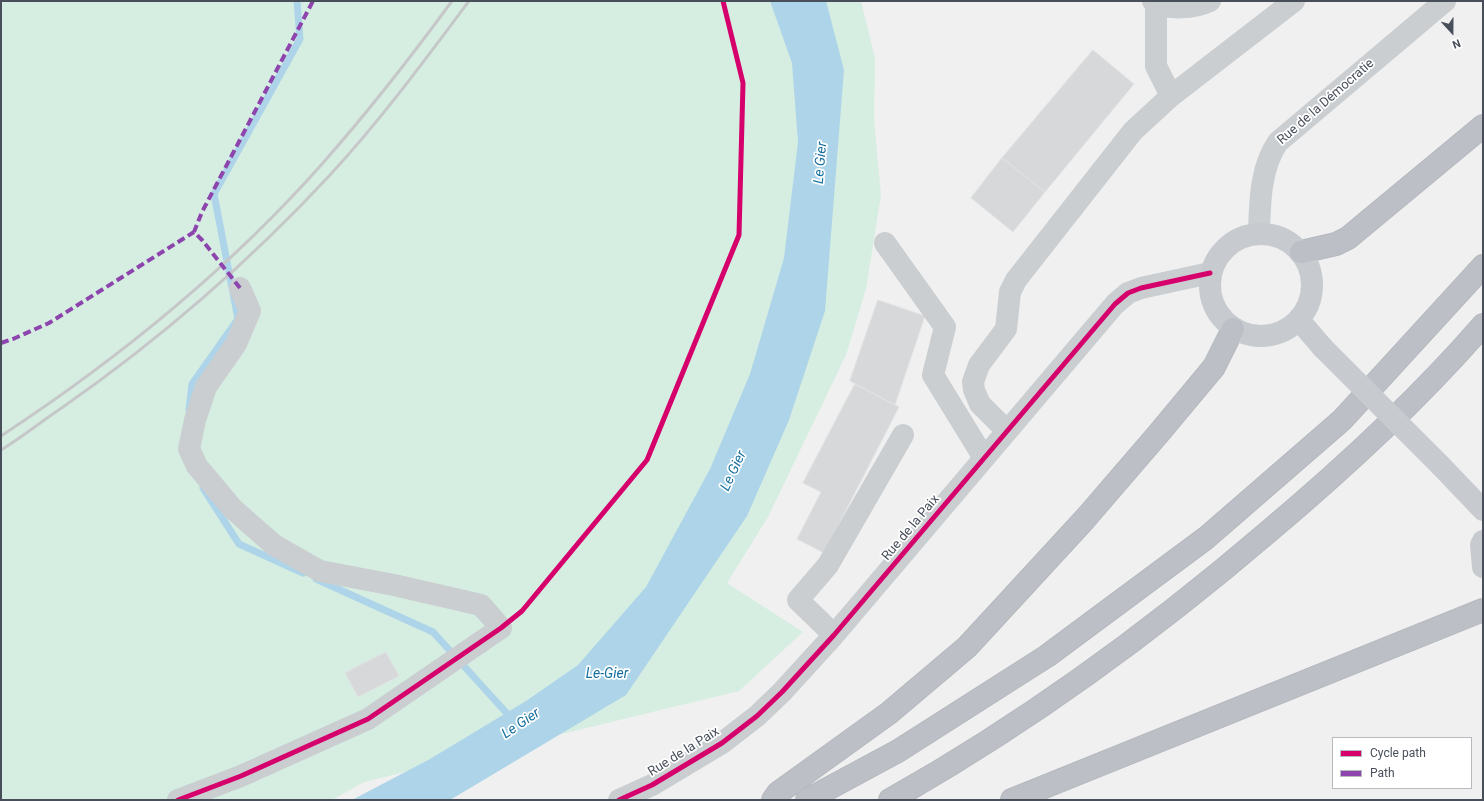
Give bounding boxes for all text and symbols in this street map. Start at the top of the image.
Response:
north arrow [1432,12,1472,52]
text: N [1451,36,1462,51]
street label: Rue de la Démocratie [1275,56,1377,148]
water label: Le Gier [811,141,831,185]
water label: Le Gier [717,448,751,494]
street label: Rue de la Paix [879,492,943,564]
water label: Le-Gier [586,666,628,682]
water label: Le Gier [499,705,543,743]
street label: Rue de la Paix [646,724,722,780]
legend [1332,737,1472,789]
text: Cycle path [1370,746,1426,760]
text: Path [1370,766,1395,780]

